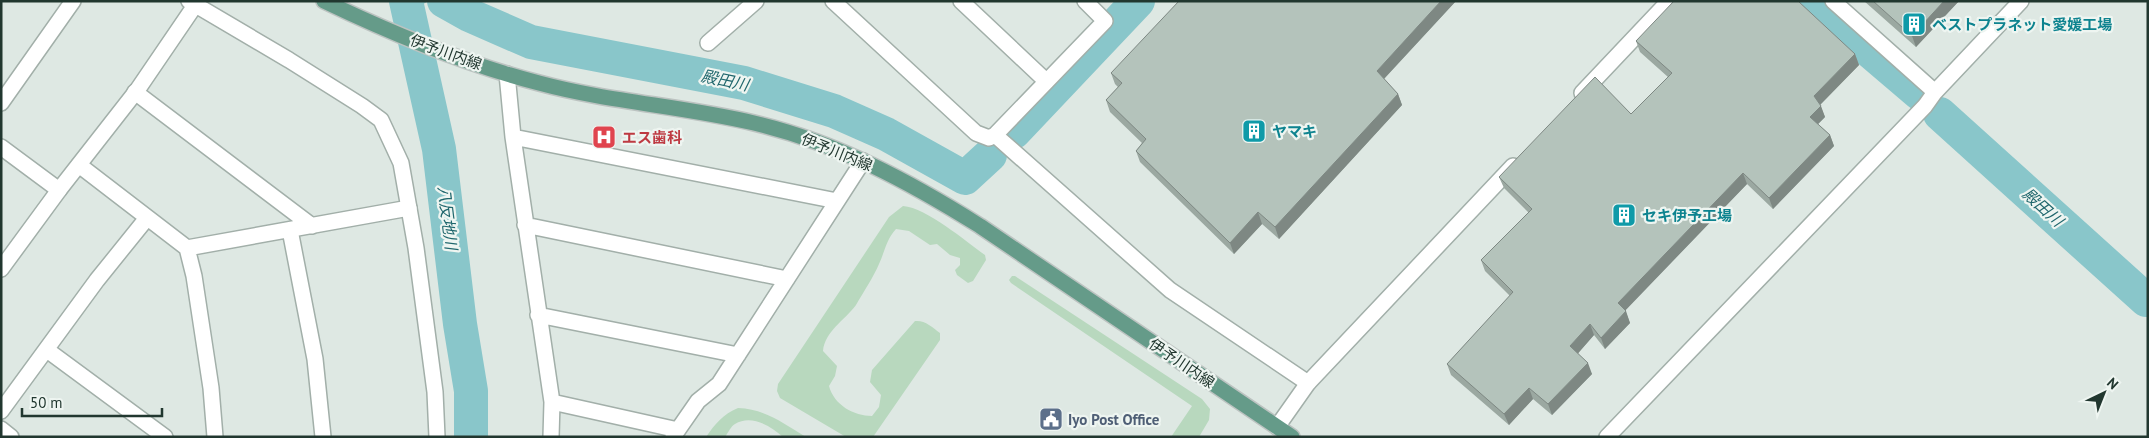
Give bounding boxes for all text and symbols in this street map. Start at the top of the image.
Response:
building icon: ベストプラネット愛媛工場 [1901,11,1927,37]
place label: ベストプラネット愛媛工場 [1932,15,2112,34]
street label: 伊予川内線 [408,30,484,74]
water label: 殿田川 [699,65,753,95]
building icon: ヤマキ [1241,118,1267,144]
place label: ヤマキ [1272,122,1317,141]
hospital icon: エス歯科 [591,124,617,150]
place label: エス歯科 [622,128,682,147]
street label: 伊予川内線 [799,129,875,175]
water label: 殿田川 [2018,184,2069,232]
water label: 八反地川 [434,185,462,253]
building icon: セキ伊予工場 [1611,202,1637,228]
place label: セキ伊予工場 [1642,206,1732,225]
street label: 伊予川内線 [1146,334,1218,392]
north arrow [2079,368,2129,418]
text: N [2103,374,2122,393]
scale bar [22,386,162,418]
text: 50 m [30,393,63,412]
public building icon: Iyo Post Office [1038,406,1064,432]
place label: Iyo Post Office [1068,410,1160,429]

